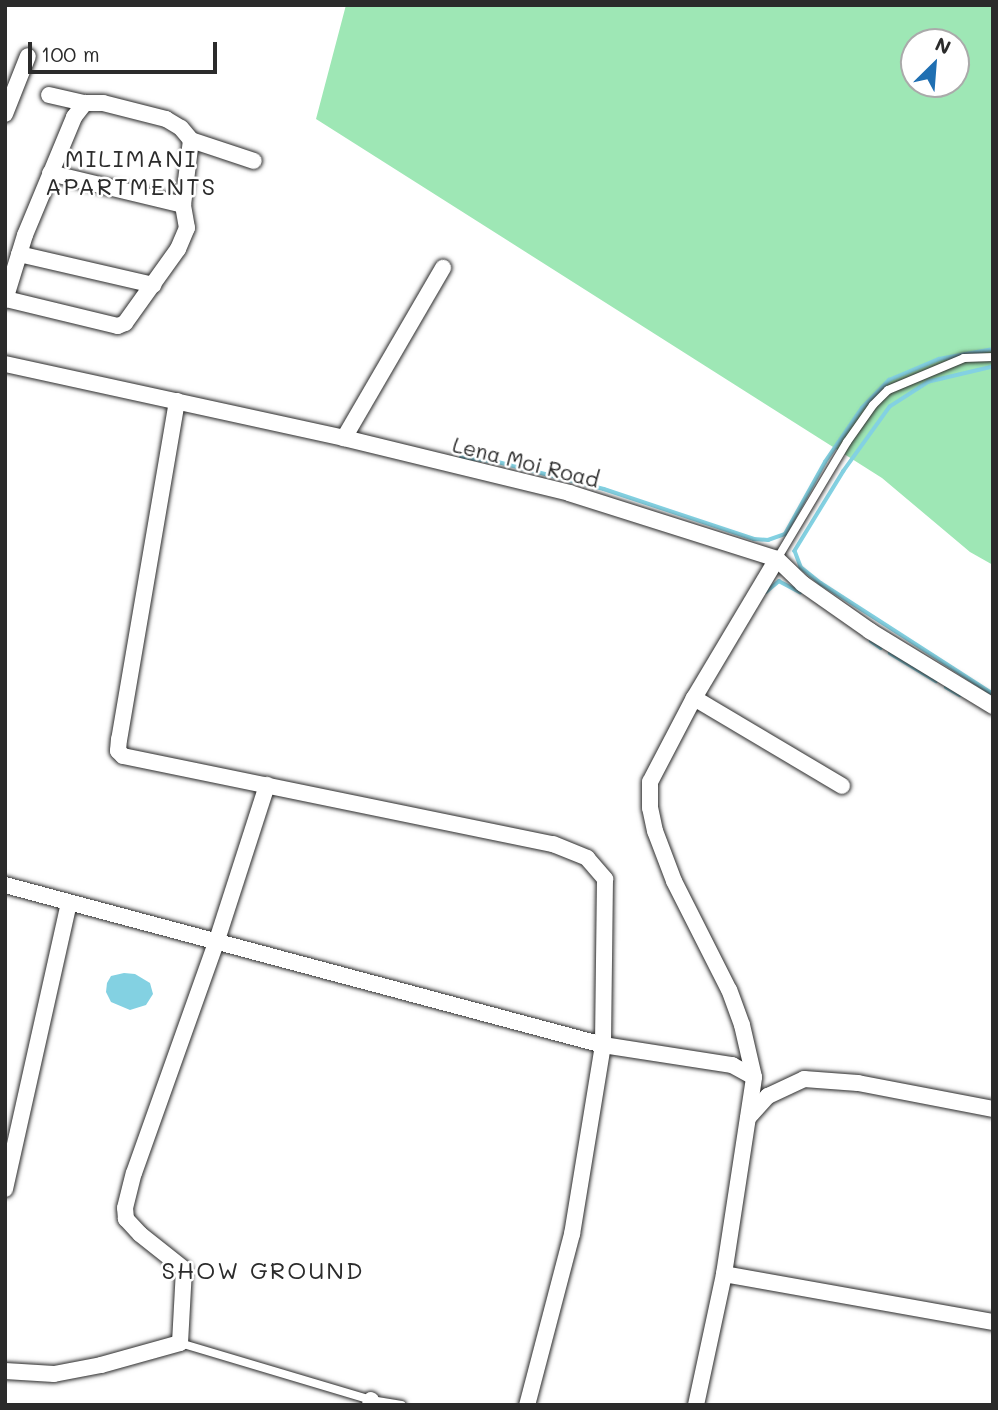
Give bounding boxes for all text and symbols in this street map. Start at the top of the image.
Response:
scale bar [32,28,220,72]
north arrow [900,28,970,98]
text: N [931,31,955,60]
text: 100 m [41,40,100,67]
district label: MILIMANI APARTMENTS [46,144,216,200]
street label: Lena Moi Road [450,432,602,492]
district label: SHOW GROUND [163,1256,363,1284]

